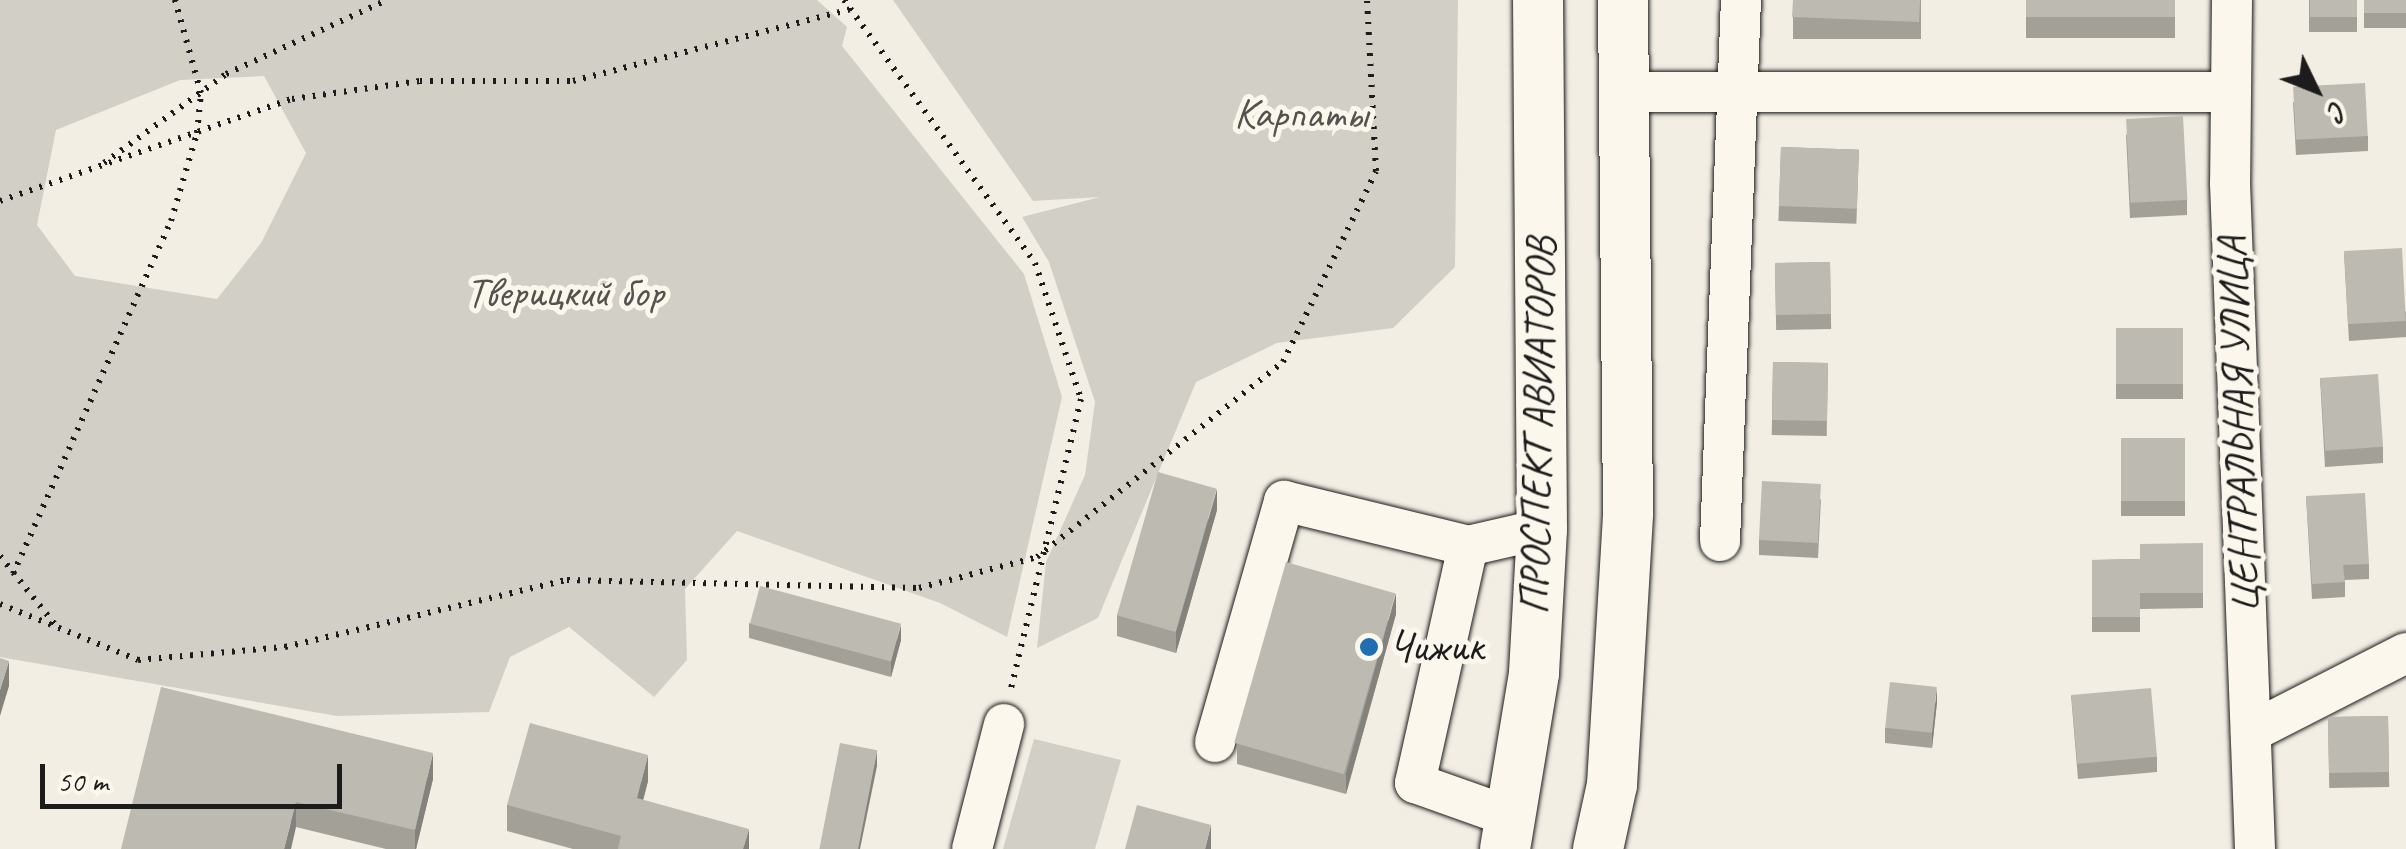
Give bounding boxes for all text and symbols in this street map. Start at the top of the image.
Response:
north arrow [2266,40,2366,140]
park label: Карпаты [1234,89,1368,139]
text: С [2321,94,2356,128]
street label: ЦЕНТРАЛЬНАЯ УЛИЦА [2207,236,2271,614]
street label: ПРОСПЕКТ АВИАТОРОВ [1510,237,1566,615]
park label: Тверицкий бор [466,268,664,318]
place label: Чижик [1389,622,1483,672]
marker: Чижик [1358,636,1380,658]
scale bar [45,744,348,806]
text: 50 m [57,762,108,800]

